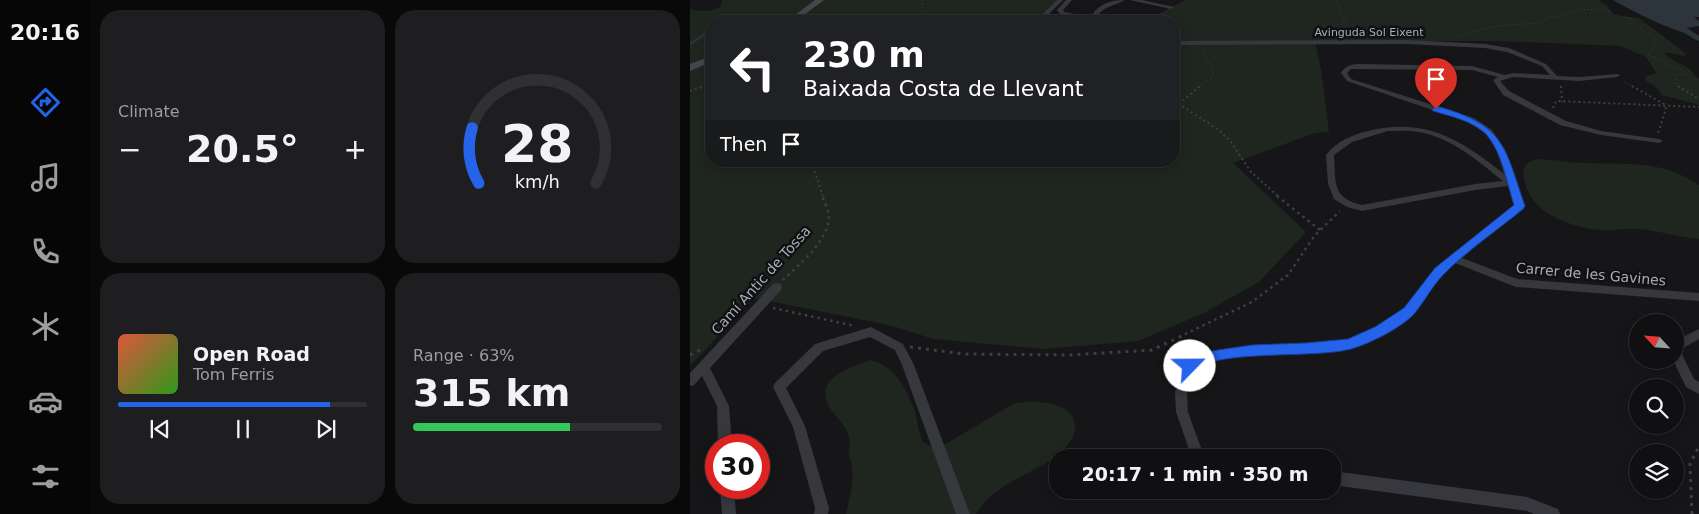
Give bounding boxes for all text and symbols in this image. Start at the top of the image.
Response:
text: 20:16 [10,20,80,45]
street label: Avinguda Sol Eixent [1314,26,1424,39]
icon: left [720,35,785,100]
text: 230 m [803,35,925,75]
pin [1415,58,1457,109]
icon: arrive [1422,65,1450,93]
text: Baixada Costa de Llevant [803,76,1083,101]
icon: directions [28,85,63,120]
text: Climate [118,102,180,121]
text: 28 [501,114,574,174]
text: 20.5° [186,127,299,171]
icon: arrive [777,130,805,158]
text: − [118,133,141,166]
text: + [344,133,367,166]
text: Then [720,133,767,155]
icon: music [28,160,63,195]
text: km/h [515,171,560,192]
street label: Camí Antic de Tossa [708,223,814,337]
icon: phone [28,234,63,269]
street label: Carrer de les Gavines [1515,259,1667,289]
icon: climate [28,309,63,344]
north arrow [1629,314,1684,369]
map controls [1629,314,1684,499]
position arrow [1163,339,1215,391]
text: Open Road [193,343,310,365]
text: Range · 63% [413,346,515,365]
text: Tom Ferris [193,365,274,384]
text: 315 km [413,371,570,415]
button: search [1629,379,1684,434]
icon: car [28,384,63,419]
icon: previous [146,415,174,443]
icon: pause [229,415,257,443]
icon: next [312,415,340,443]
speed limit sign: 30 [705,434,770,499]
button: layers [1629,444,1684,499]
icon: filters [28,459,63,494]
text: 20:17 · 1 min · 350 m [1081,463,1309,485]

